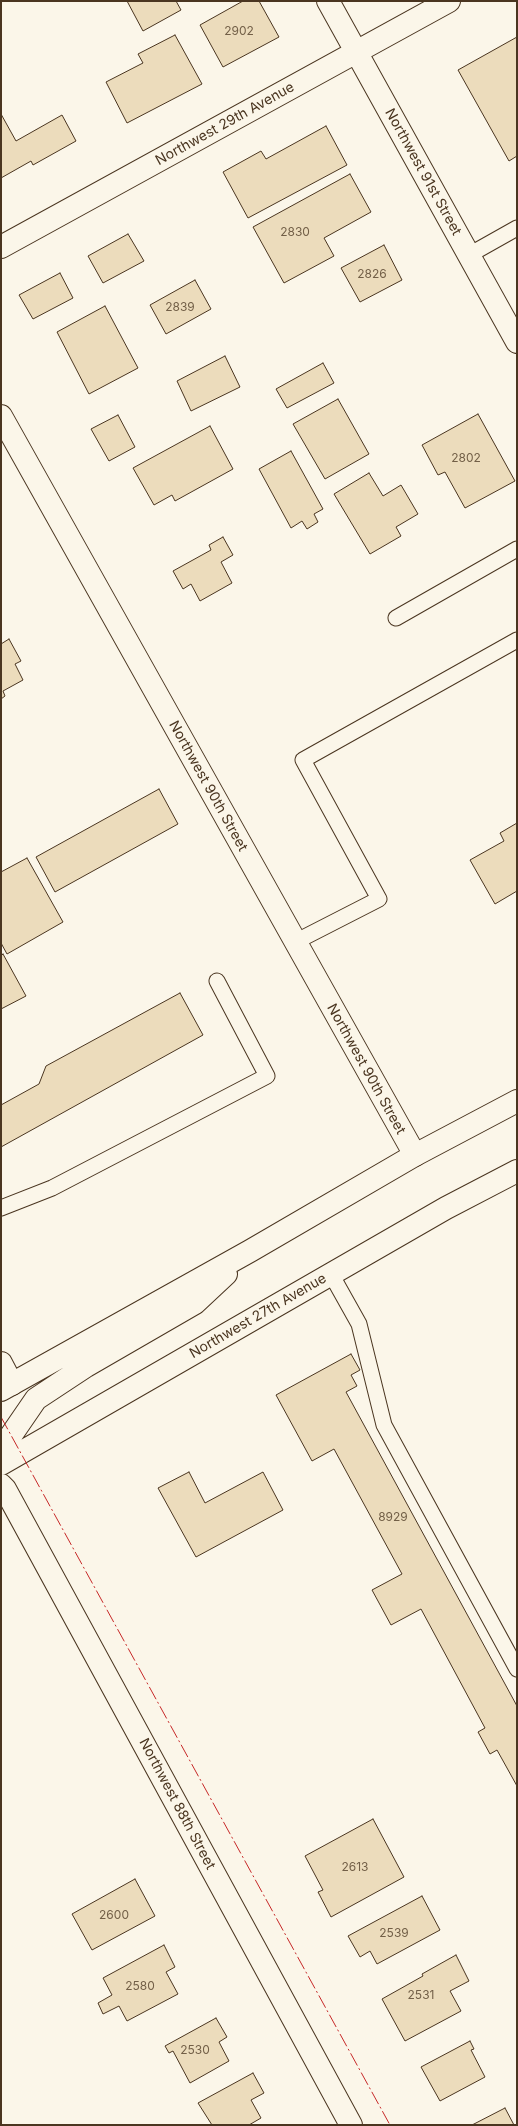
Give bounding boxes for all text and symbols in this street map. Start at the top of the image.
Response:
house number: 2902 [224,24,254,38]
street label: Northwest 29th Avenue [153,79,297,169]
street label: Northwest 91st Street [381,106,465,238]
house number: 2830 [280,225,310,239]
house number: 2826 [357,267,387,281]
house number: 2839 [165,300,195,314]
house number: 2802 [451,451,481,465]
street label: Northwest 90th Street [165,718,251,854]
street label: Northwest 90th Street [323,1001,409,1137]
street label: Northwest 27th Avenue [187,1270,329,1362]
house number: 8929 [378,1510,408,1524]
street label: Northwest 88th Street [135,1736,219,1872]
house number: 2613 [341,1860,369,1874]
house number: 2600 [99,1908,129,1922]
house number: 2539 [379,1926,409,1940]
house number: 2580 [125,1979,155,1993]
house number: 2531 [408,1988,434,2002]
house number: 2530 [180,2043,210,2057]

